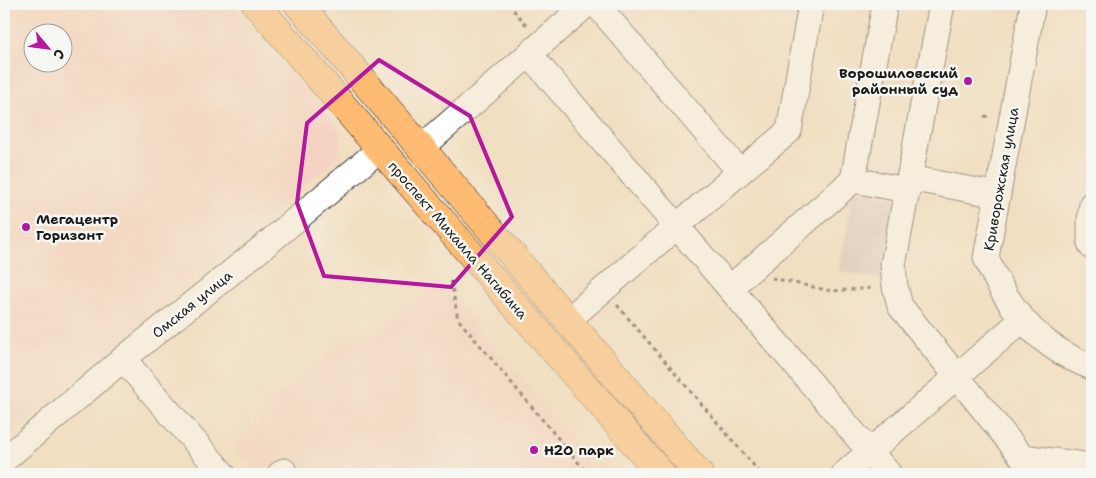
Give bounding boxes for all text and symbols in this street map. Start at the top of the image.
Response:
north arrow [22,22,72,72]
text: С [49,46,69,62]
place label: Ворошиловский районный суд [839,64,958,98]
marker: Ворошиловский районный суд [962,75,974,87]
street label: Криворожская улица [980,106,1023,252]
street label: проспект Михаила Нагибина [384,157,532,323]
place label: Мегацентр Горизонт [36,210,118,244]
marker: Мегацентр Горизонт [20,221,32,233]
street label: Омская улица [148,266,236,342]
place label: H2O парк [544,441,614,459]
marker: H2O парк [528,444,540,456]

